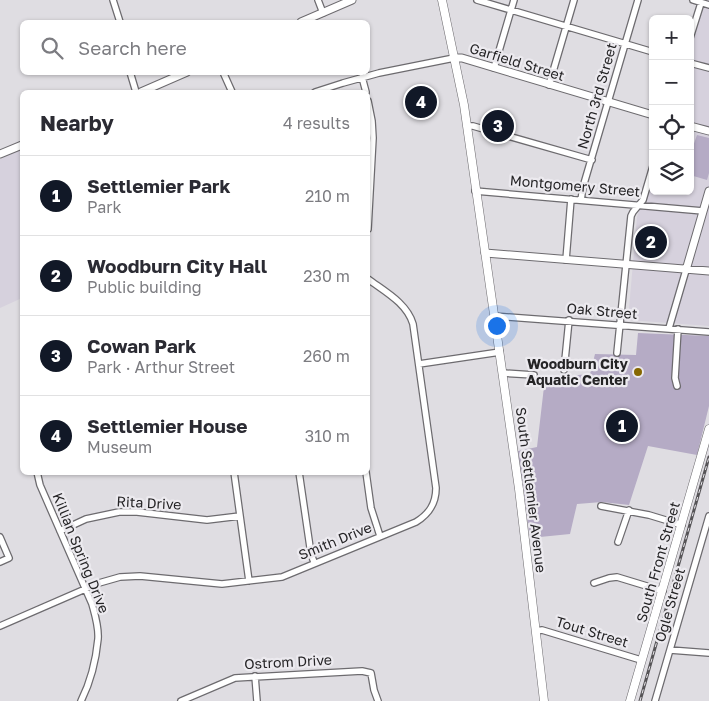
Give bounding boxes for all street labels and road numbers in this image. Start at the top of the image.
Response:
street label: Garfield Street [468,39,567,84]
street label: North 3rd Street [573,41,620,151]
street label: Montgomery Street [509,171,641,200]
street label: Oak Street [566,299,638,322]
street label: South Settlemier Avenue [513,406,550,574]
street label: Killian Spring Drive [50,490,113,615]
street label: Rita Drive [116,492,182,513]
street label: South Front Street [632,500,683,624]
street label: Smith Drive [296,518,374,563]
street label: Ogle Street [651,566,688,644]
street label: Tout Street [554,612,630,651]
street label: Ostrom Drive [244,651,332,672]

